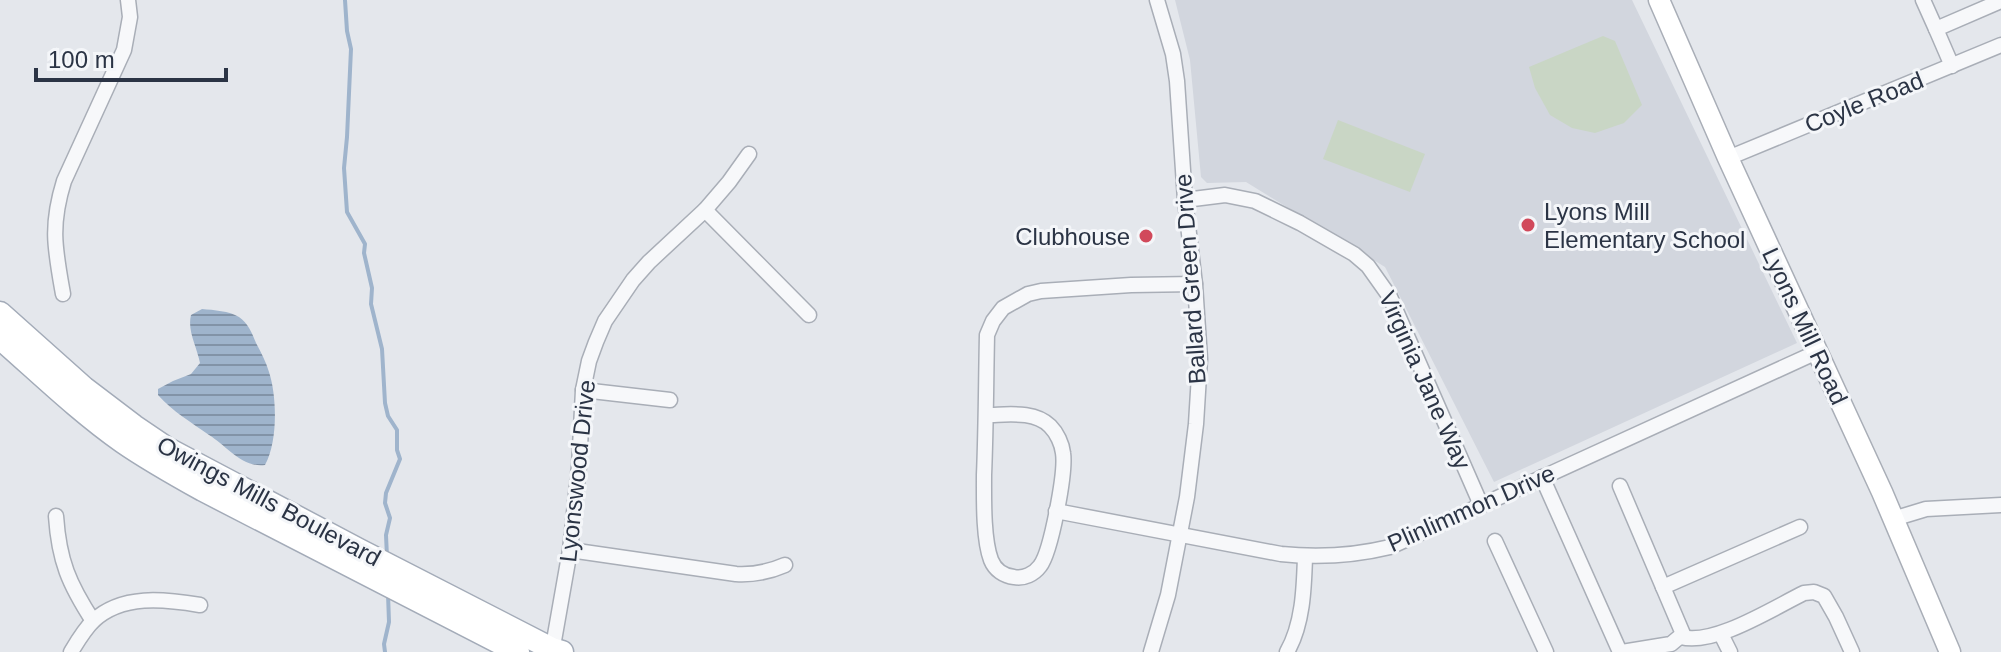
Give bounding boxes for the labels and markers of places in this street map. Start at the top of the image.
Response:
place label: Lyons Mill Elementary School [1544,198,1745,253]
marker: Lyons Mill Elementary School [1519,216,1537,234]
place label: Clubhouse [1015,223,1130,250]
marker: Clubhouse [1137,227,1155,245]

